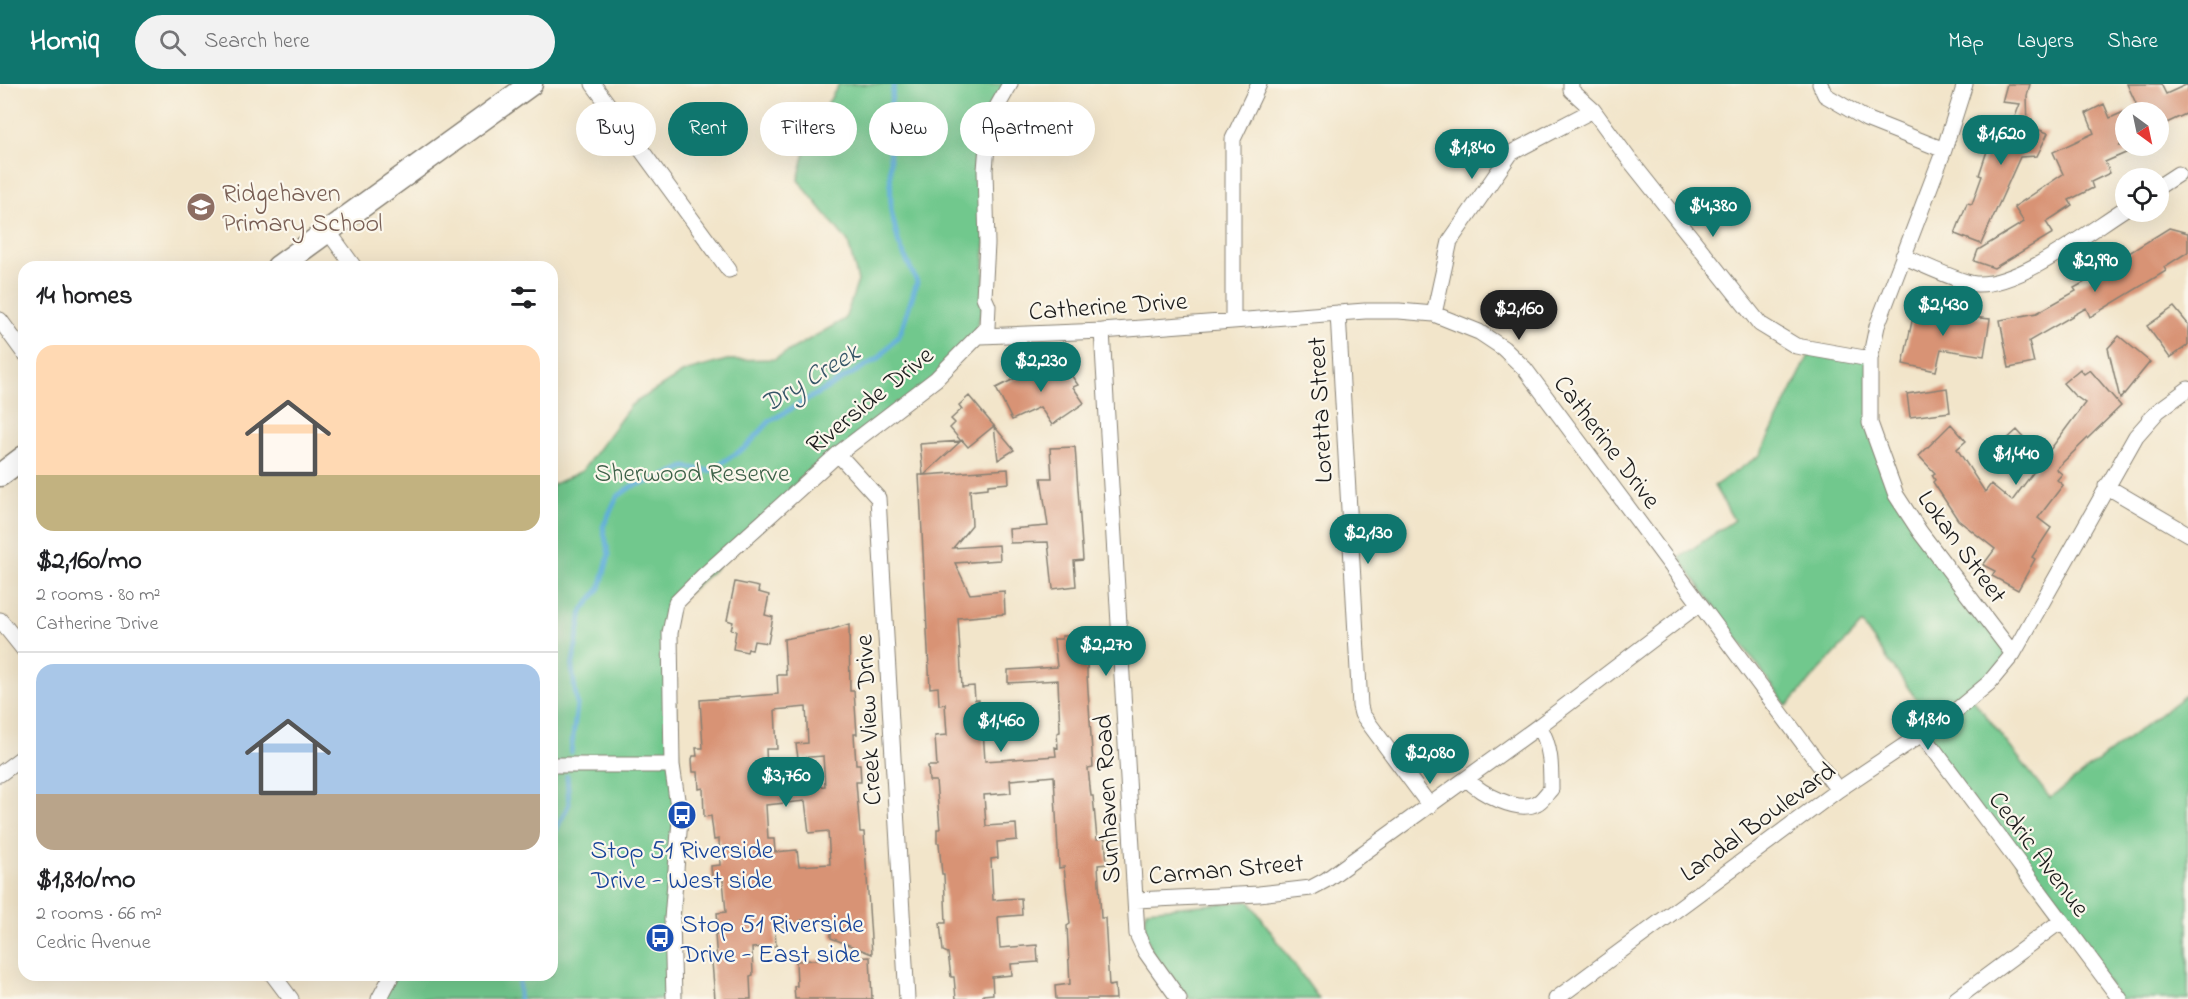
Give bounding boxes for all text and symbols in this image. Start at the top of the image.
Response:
search box [135,15,555,69]
text: Homiq [30,22,99,63]
icon: search [156,26,189,59]
text: Search here [204,26,310,58]
text: Map [1948,27,1984,57]
text: Layers [2017,27,2074,57]
text: Share [2107,27,2158,57]
chip: Buy [576,102,656,156]
chip: Rent [668,102,748,156]
chip: Filters [760,102,857,156]
chip: New [869,102,948,156]
chip: Apartment [960,102,1095,156]
north arrow [2115,102,2169,156]
map controls [2115,102,2169,222]
pin: $1,620 [1952,115,2050,166]
text: $1,620 [1976,120,2026,149]
pin: $1,840 [1423,129,1521,180]
text: $1,840 [1449,134,1495,163]
button: locate [2115,168,2169,222]
place label: Ridgehaven Primary School [222,176,383,244]
pin: $4,380 [1664,187,1762,238]
school or university icon: Ridgehaven Primary School [185,191,217,223]
text: $4,380 [1689,192,1737,221]
pin: $2,990 [2046,242,2144,293]
text: $2,990 [2072,247,2118,276]
text: 14 homes [36,278,132,316]
icon: filters [507,281,540,314]
street label: Catherine Drive [1028,283,1189,332]
pin: $2,430 [1894,286,1992,337]
pin: $2,160 [1470,290,1568,341]
text: $2,430 [1918,291,1968,320]
text: $2,160 [1494,295,1544,324]
water label: Dry Creek [754,334,869,424]
street label: Loretta Street [1299,336,1345,484]
street label: Riverside Drive [799,338,943,465]
pin: $2,230 [992,342,1090,393]
text: $2,230 [1015,347,1067,376]
street label: Catherine Drive [1543,368,1669,518]
icon: home [234,384,342,492]
pin: $1,440 [1967,435,2065,486]
text: $1,440 [1992,440,2040,469]
park label: Sherwood Reserve [594,456,790,494]
street label: Lokan Street [1906,483,2015,613]
pin: $2,130 [1319,514,1417,565]
text: $2,130 [1344,519,1392,548]
text: $2,160/mo [36,543,142,581]
text: 2 rooms · 80 m² [36,581,161,610]
text: Catherine Drive [36,610,158,639]
pin: $2,270 [1057,626,1155,677]
text: $2,270 [1080,631,1132,660]
street label: Creek View Drive [847,633,893,806]
pin: $1,810 [1879,700,1977,751]
pin: $1,460 [952,702,1050,753]
icon: home [234,703,342,811]
text: $1,810 [1906,705,1950,734]
text: $1,460 [977,707,1025,736]
street label: Sunhaven Road [1086,713,1132,884]
pin: $2,080 [1381,734,1479,785]
text: $2,080 [1405,739,1455,768]
street label: Landal Boulevard [1673,754,1845,893]
pin: $3,760 [737,757,835,808]
text: $3,760 [761,762,811,791]
street label: Cedric Avenue [1978,784,2098,926]
bus stop icon: Stop 51 Riverside Drive - West side [666,799,698,831]
place label: Stop 51 Riverside Drive - West side [590,833,774,901]
street label: Carman Street [1147,845,1306,897]
text: $1,810/mo [36,862,135,900]
text: 2 rooms · 66 m² [36,900,162,929]
place label: Stop 51 Riverside Drive - East side [680,907,864,975]
bus stop icon: Stop 51 Riverside Drive - East side [644,922,676,954]
text: Cedric Avenue [36,929,151,958]

